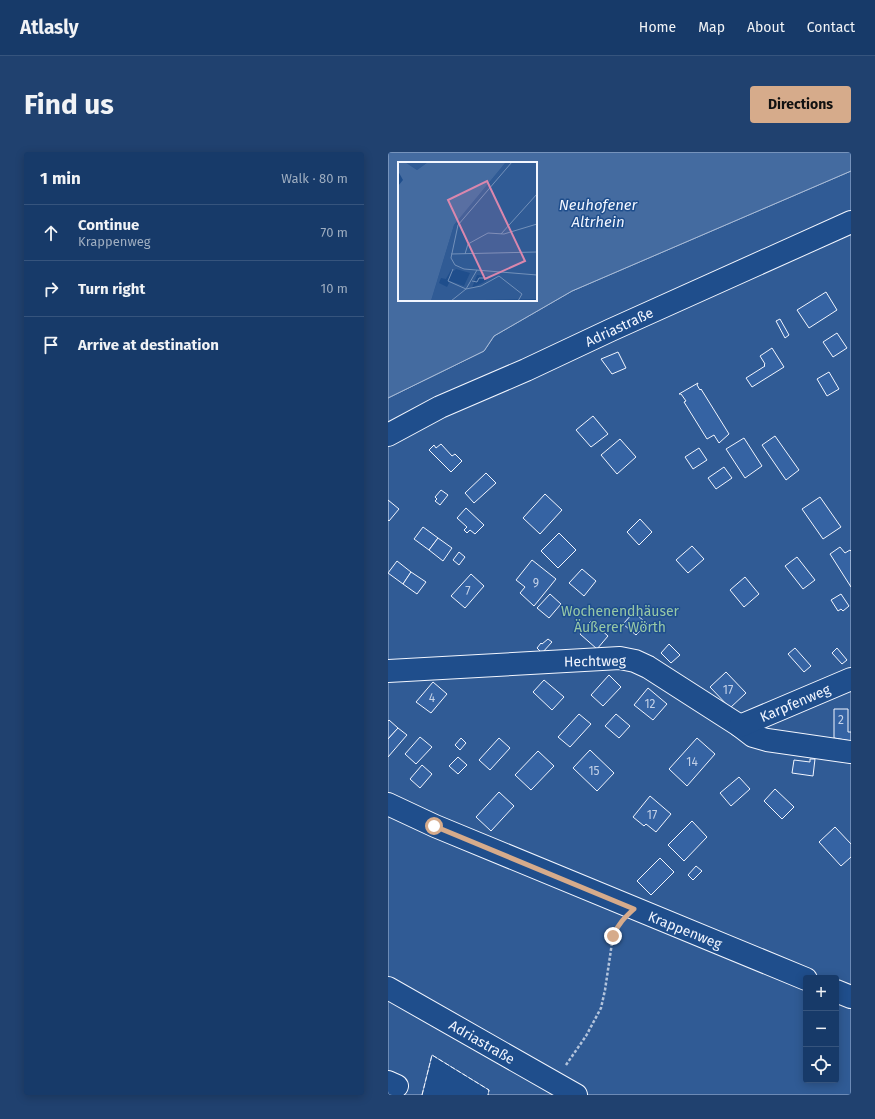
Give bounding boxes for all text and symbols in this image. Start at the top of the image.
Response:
text: Atlasly [20,16,79,39]
text: Home [639,19,676,36]
text: Map [698,19,725,36]
text: About [747,19,785,36]
text: Contact [807,19,855,36]
button: Directions [750,86,851,123]
text: Find us [24,88,114,121]
inset map [398,162,537,301]
text: 1 min [40,168,81,189]
text: Walk · 80 m [281,171,348,186]
water label: Neuhofener Altrhein [559,196,639,231]
text: Continue [78,216,139,234]
icon: ahead [40,222,62,244]
text: 70 m [321,225,348,240]
text: Krappenweg [78,234,151,249]
icon: right [40,278,62,300]
text: Turn right [78,280,145,298]
text: 10 m [321,281,348,296]
street label: Adriastraße [582,304,656,351]
icon: arrive [40,334,62,356]
text: Arrive at destination [78,336,219,354]
house number: 9 [533,576,539,590]
house number: 7 [465,584,471,598]
park label: Wochenendhäuser Äußerer Wörth [561,603,680,636]
street label: Hechtweg [564,652,627,671]
street label: Karpfenweg [757,681,834,726]
house number: 17 [723,683,733,697]
house number: 4 [429,691,436,705]
house number: 12 [644,697,656,711]
house number: 2 [838,713,844,727]
house number: 14 [686,755,698,769]
house number: 15 [588,764,600,778]
house number: 17 [647,808,657,822]
route start [425,817,443,835]
street label: Krappenweg [645,908,725,953]
route end [604,927,622,945]
map controls [803,975,839,1083]
button: + [803,975,839,1011]
button: − [803,1011,839,1047]
street label: Adriastraße [446,1017,518,1068]
button: locate [803,1047,839,1083]

